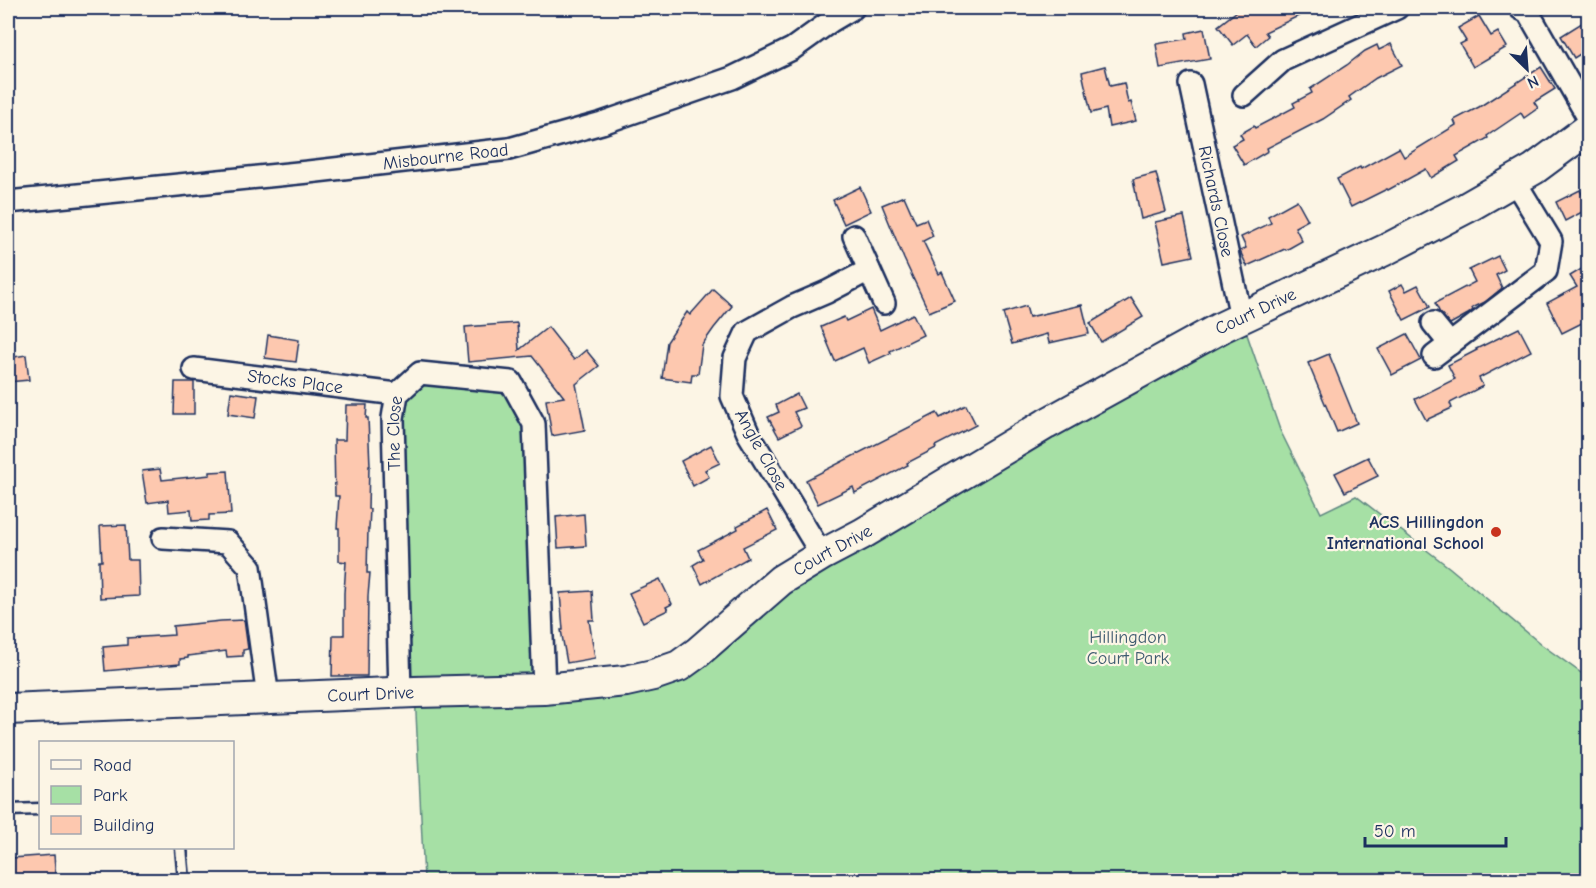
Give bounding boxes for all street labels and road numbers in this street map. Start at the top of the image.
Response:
street label: Misbourne Road [382,139,509,174]
street label: Richards Close [1194,144,1238,259]
street label: Court Drive [1211,283,1299,339]
street label: Stocks Place [246,365,344,398]
street label: The Close [382,394,407,471]
street label: Angle Close [730,406,792,494]
street label: Court Drive [789,520,876,581]
street label: Court Drive [327,682,415,706]

